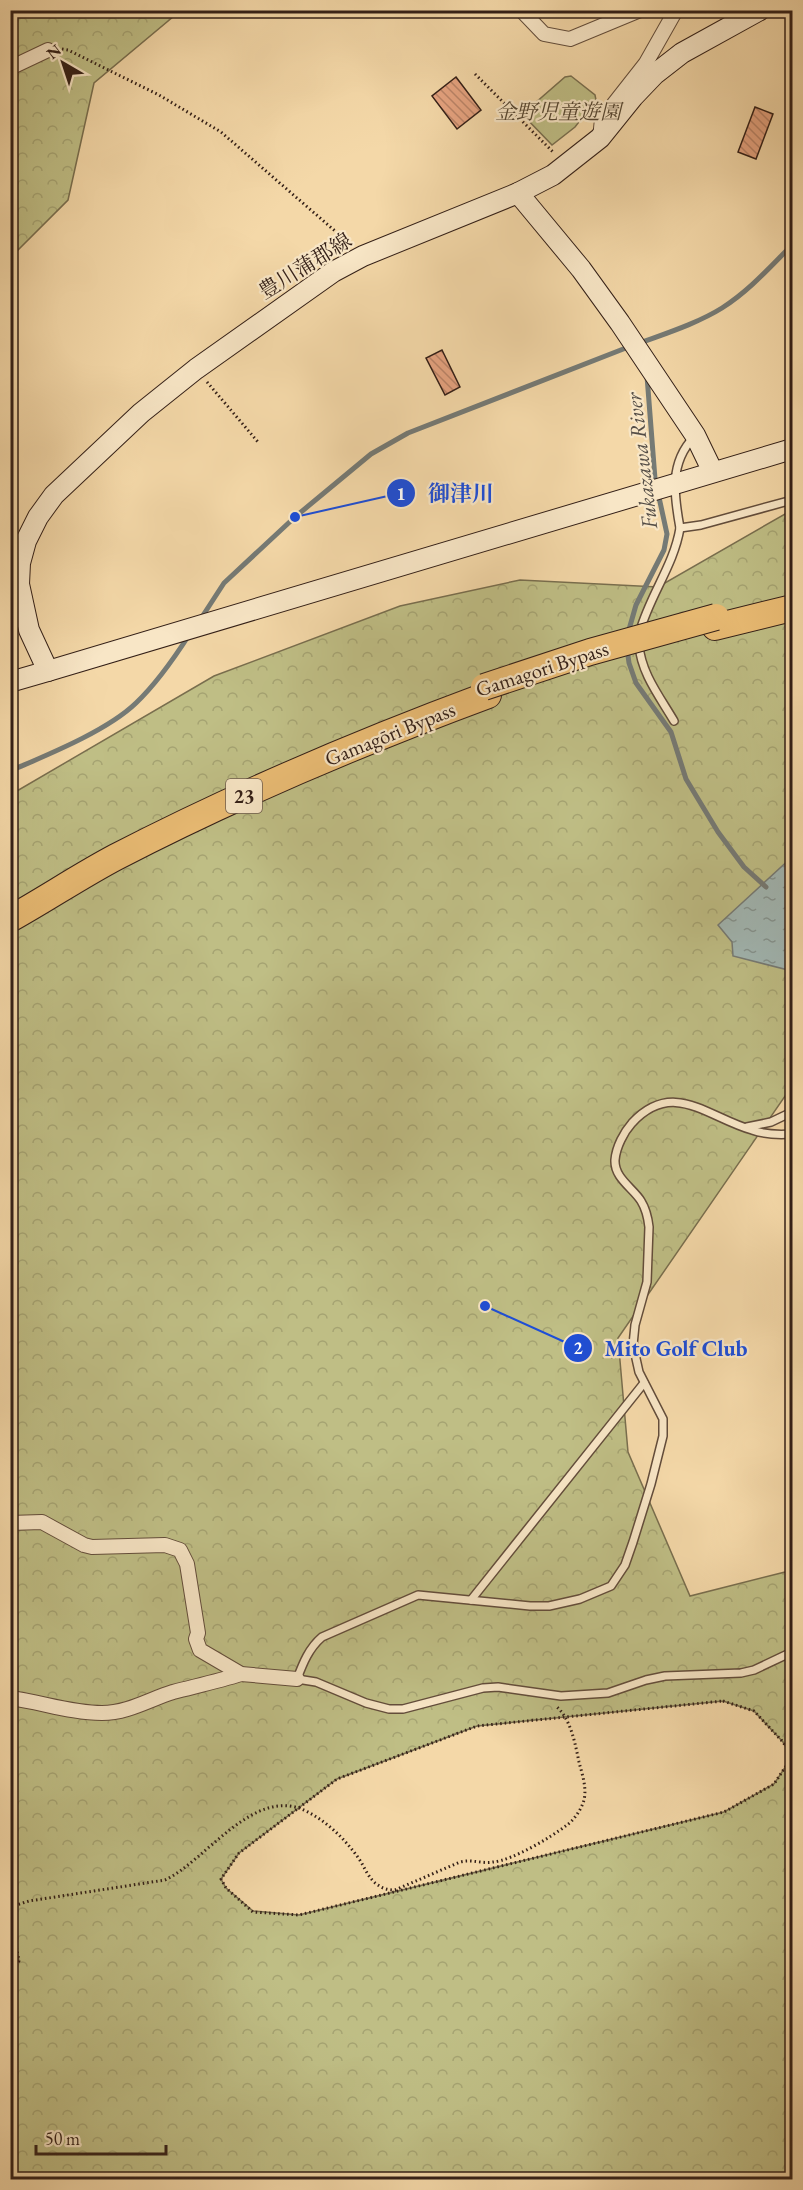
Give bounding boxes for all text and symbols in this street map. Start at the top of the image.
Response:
north arrow [33,33,93,93]
text: N [42,39,66,64]
park label: 金野児童遊園 [495,98,624,125]
street label: 豊川蒲郡線 [253,226,356,305]
water label: Fukazawa River [619,389,664,532]
callout: 御津川 [386,473,506,513]
text: 御津川 [428,479,494,508]
text: 1 [396,482,406,505]
street label: Gamagori Bypass [472,634,612,703]
street label: Gamagōri Bypass [321,695,459,772]
road number: 23 [226,779,262,813]
callout: Mito Golf Club [563,1328,760,1368]
text: Mito Golf Club [605,1334,748,1363]
text: 2 [573,1336,583,1359]
scale bar [36,2118,166,2156]
text: 50 m [45,2127,80,2150]

